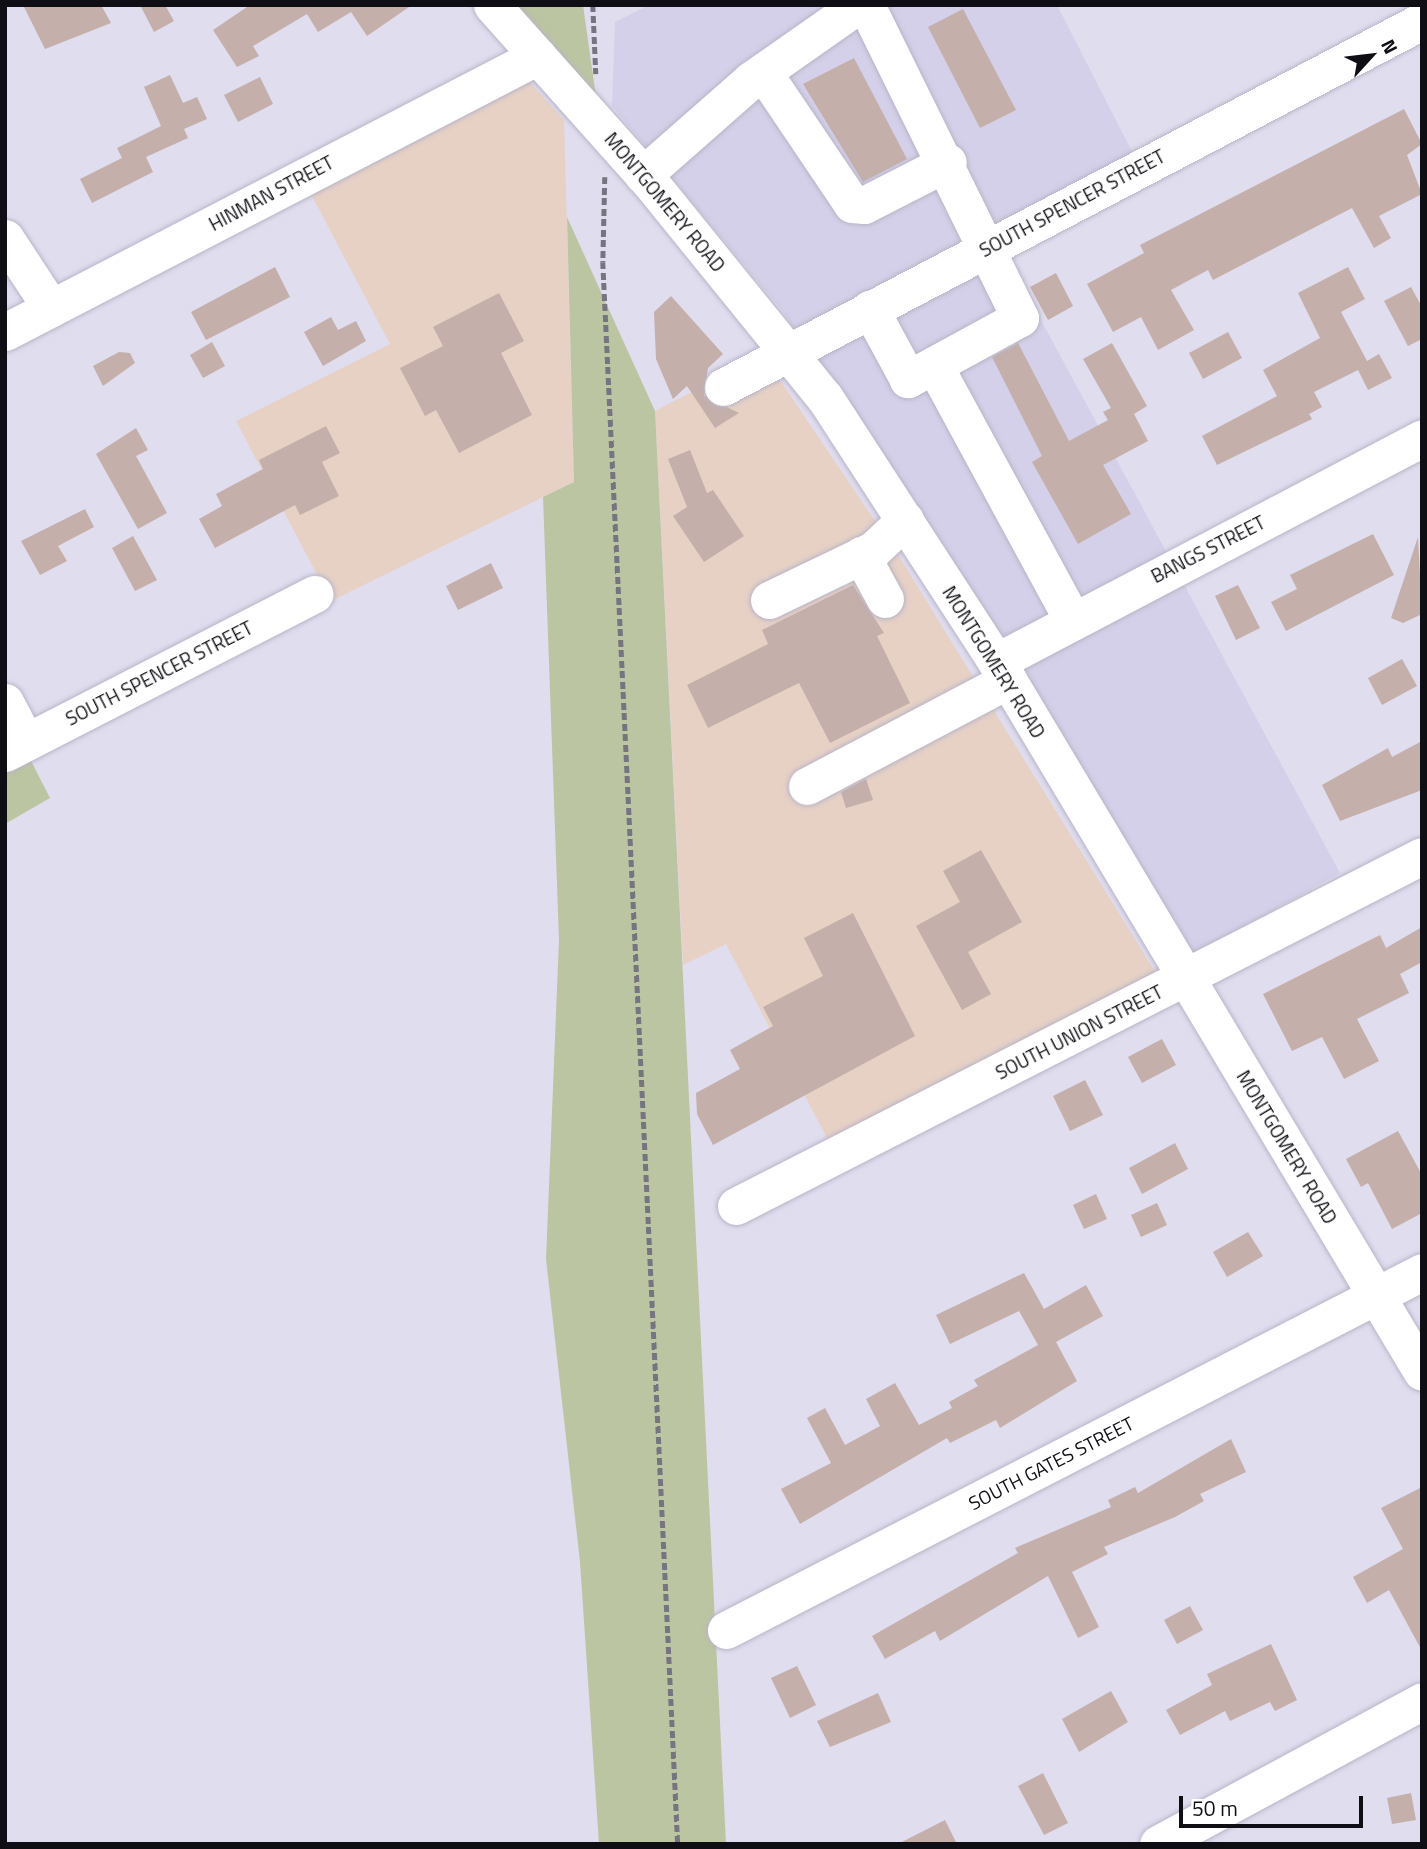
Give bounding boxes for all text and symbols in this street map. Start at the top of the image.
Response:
north arrow [1336,21,1406,91]
text: N [1374,34,1406,59]
street label: MONTGOMERY ROAD [600,128,730,276]
street label: SOUTH SPENCER STREET [975,144,1169,262]
street label: HINMAN STREET [205,151,337,235]
street label: BANGS STREET [1147,510,1269,588]
street label: MONTGOMERY ROAD [938,582,1050,742]
street label: SOUTH SPENCER STREET [62,616,256,730]
street label: SOUTH UNION STREET [992,980,1166,1084]
street label: MONTGOMERY ROAD [1232,1066,1342,1228]
street label: SOUTH GATES STREET [965,1411,1137,1515]
scale bar [1182,1783,1366,1827]
text: 50 m [1192,1792,1238,1824]

